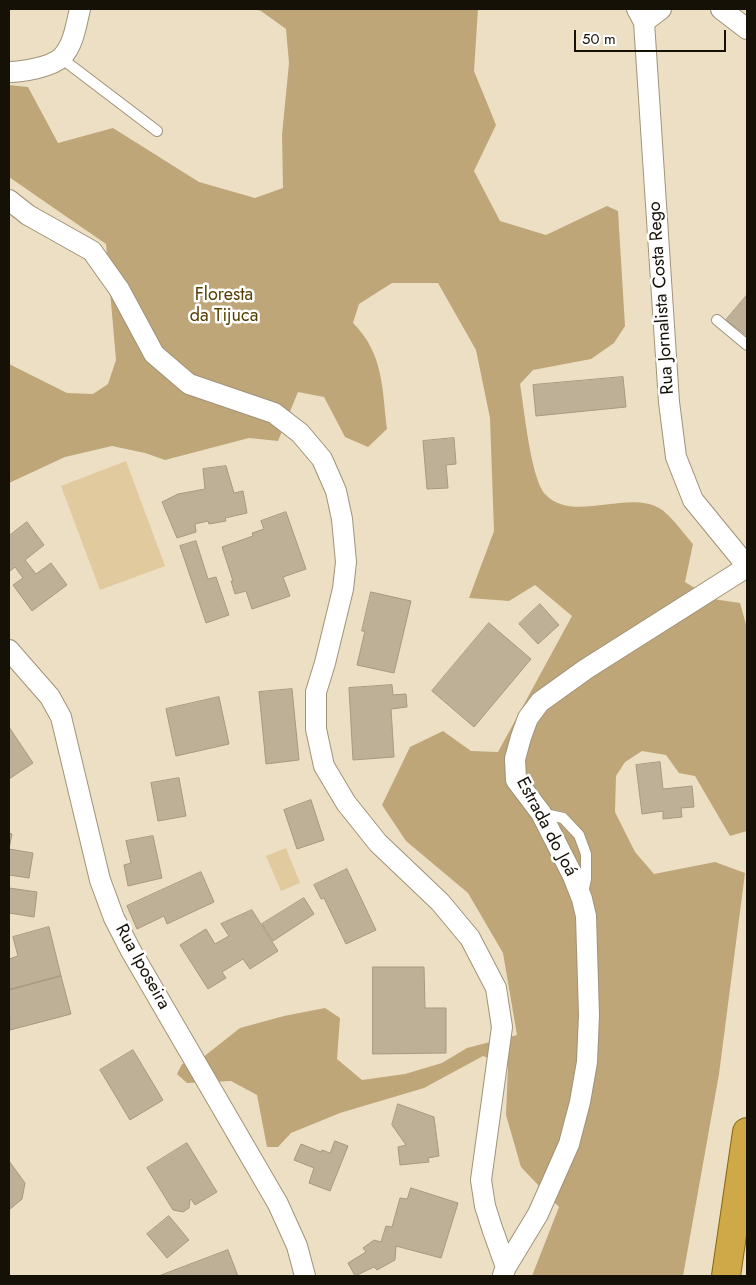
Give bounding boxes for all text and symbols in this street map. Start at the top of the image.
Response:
scale bar [576,20,728,52]
text: 50 m [582,28,616,50]
street label: Rua Jornalista Costa Rego [644,201,680,395]
park label: Floresta da Tijuca [190,285,258,328]
street label: Estrada do Joá [511,774,581,880]
street label: Rua Iposeira [110,921,174,1013]

